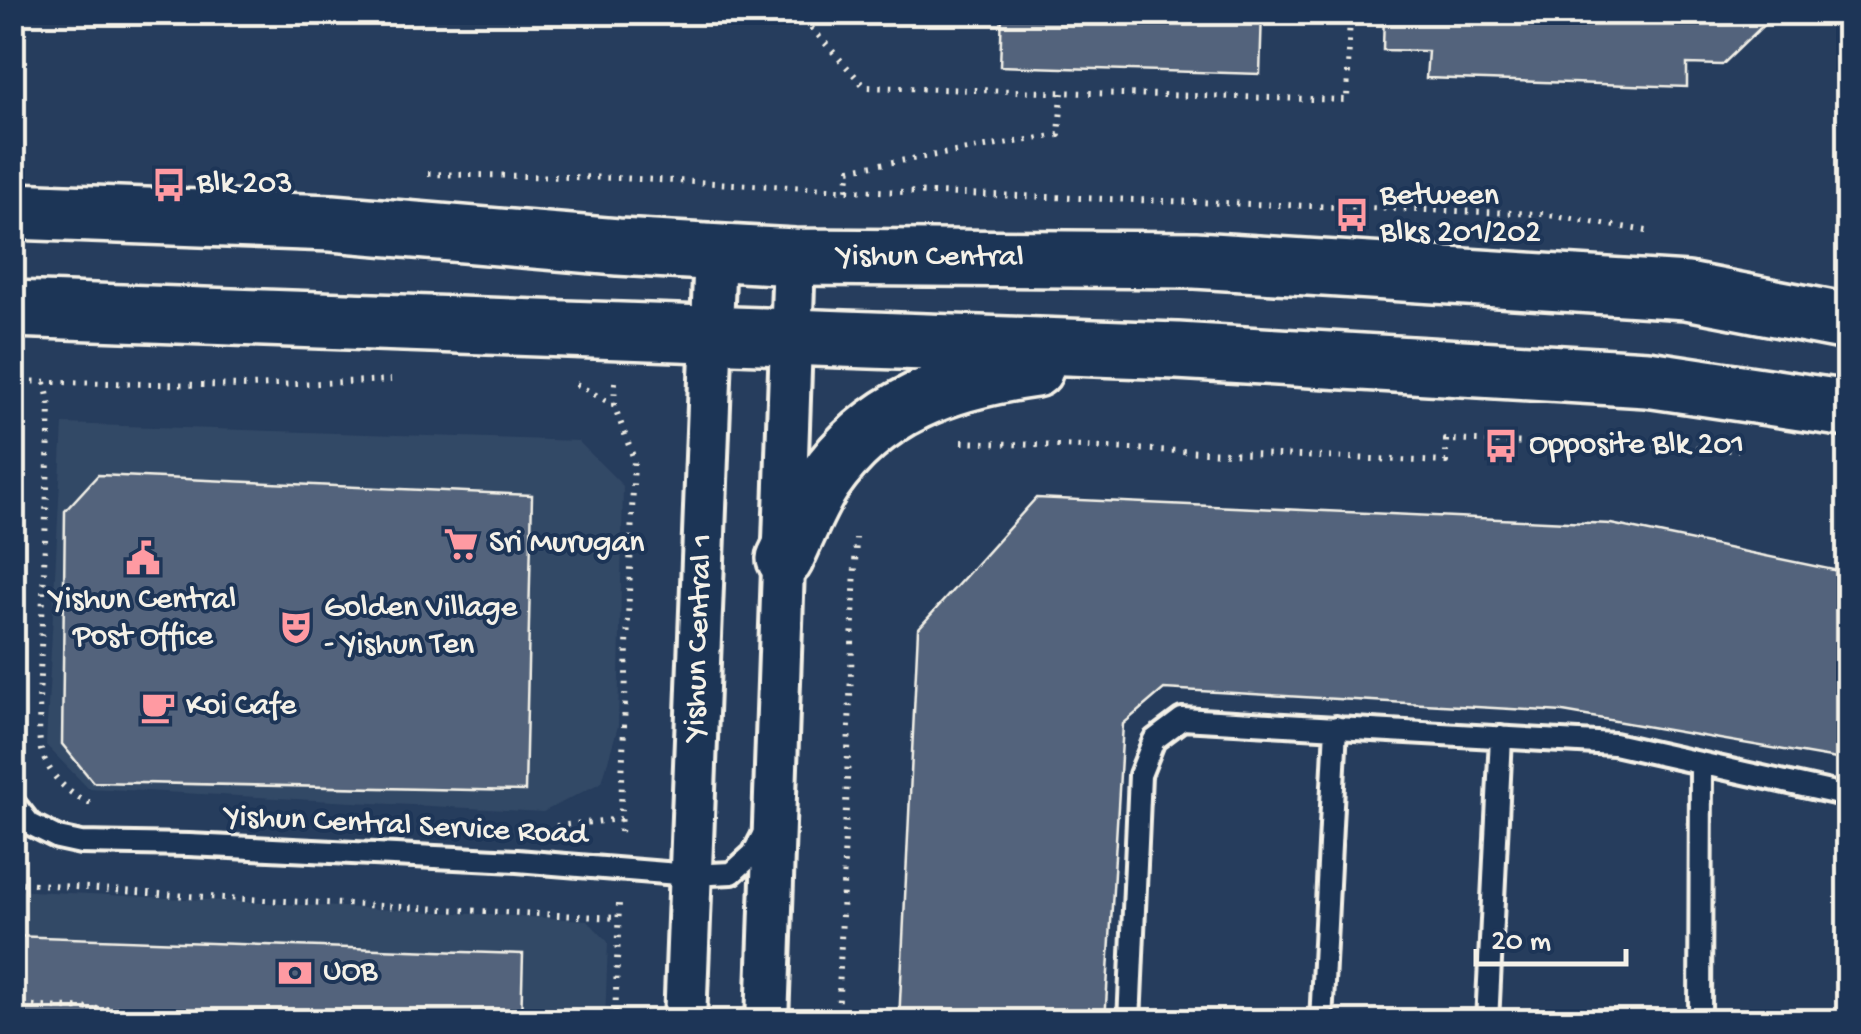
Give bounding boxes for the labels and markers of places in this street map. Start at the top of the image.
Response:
bus stop icon: Blk 203 [150,166,188,204]
place label: Blk 203 [196,166,293,204]
place label: Between Blks 201/202 [1379,178,1541,253]
bus stop icon: Between Blks 201/202 [1333,196,1371,234]
bus stop icon: Opposite Blk 201 [1482,427,1520,465]
place label: Opposite Blk 201 [1529,427,1744,465]
supermarket icon: Sri Murugan [442,525,480,563]
place label: Sri Murugan [489,525,644,563]
public building icon: Yishun Central Post Office [124,539,162,577]
place label: Yishun Central Post Office [47,582,236,657]
place label: Golden Village - Yishun Ten [324,590,518,665]
theatre icon: Golden Village - Yishun Ten [277,608,315,646]
cafe icon: Koi Cafe [139,688,177,726]
place label: Koi Cafe [186,688,297,726]
bank icon: UOB [276,954,314,992]
place label: UOB [323,954,378,992]

